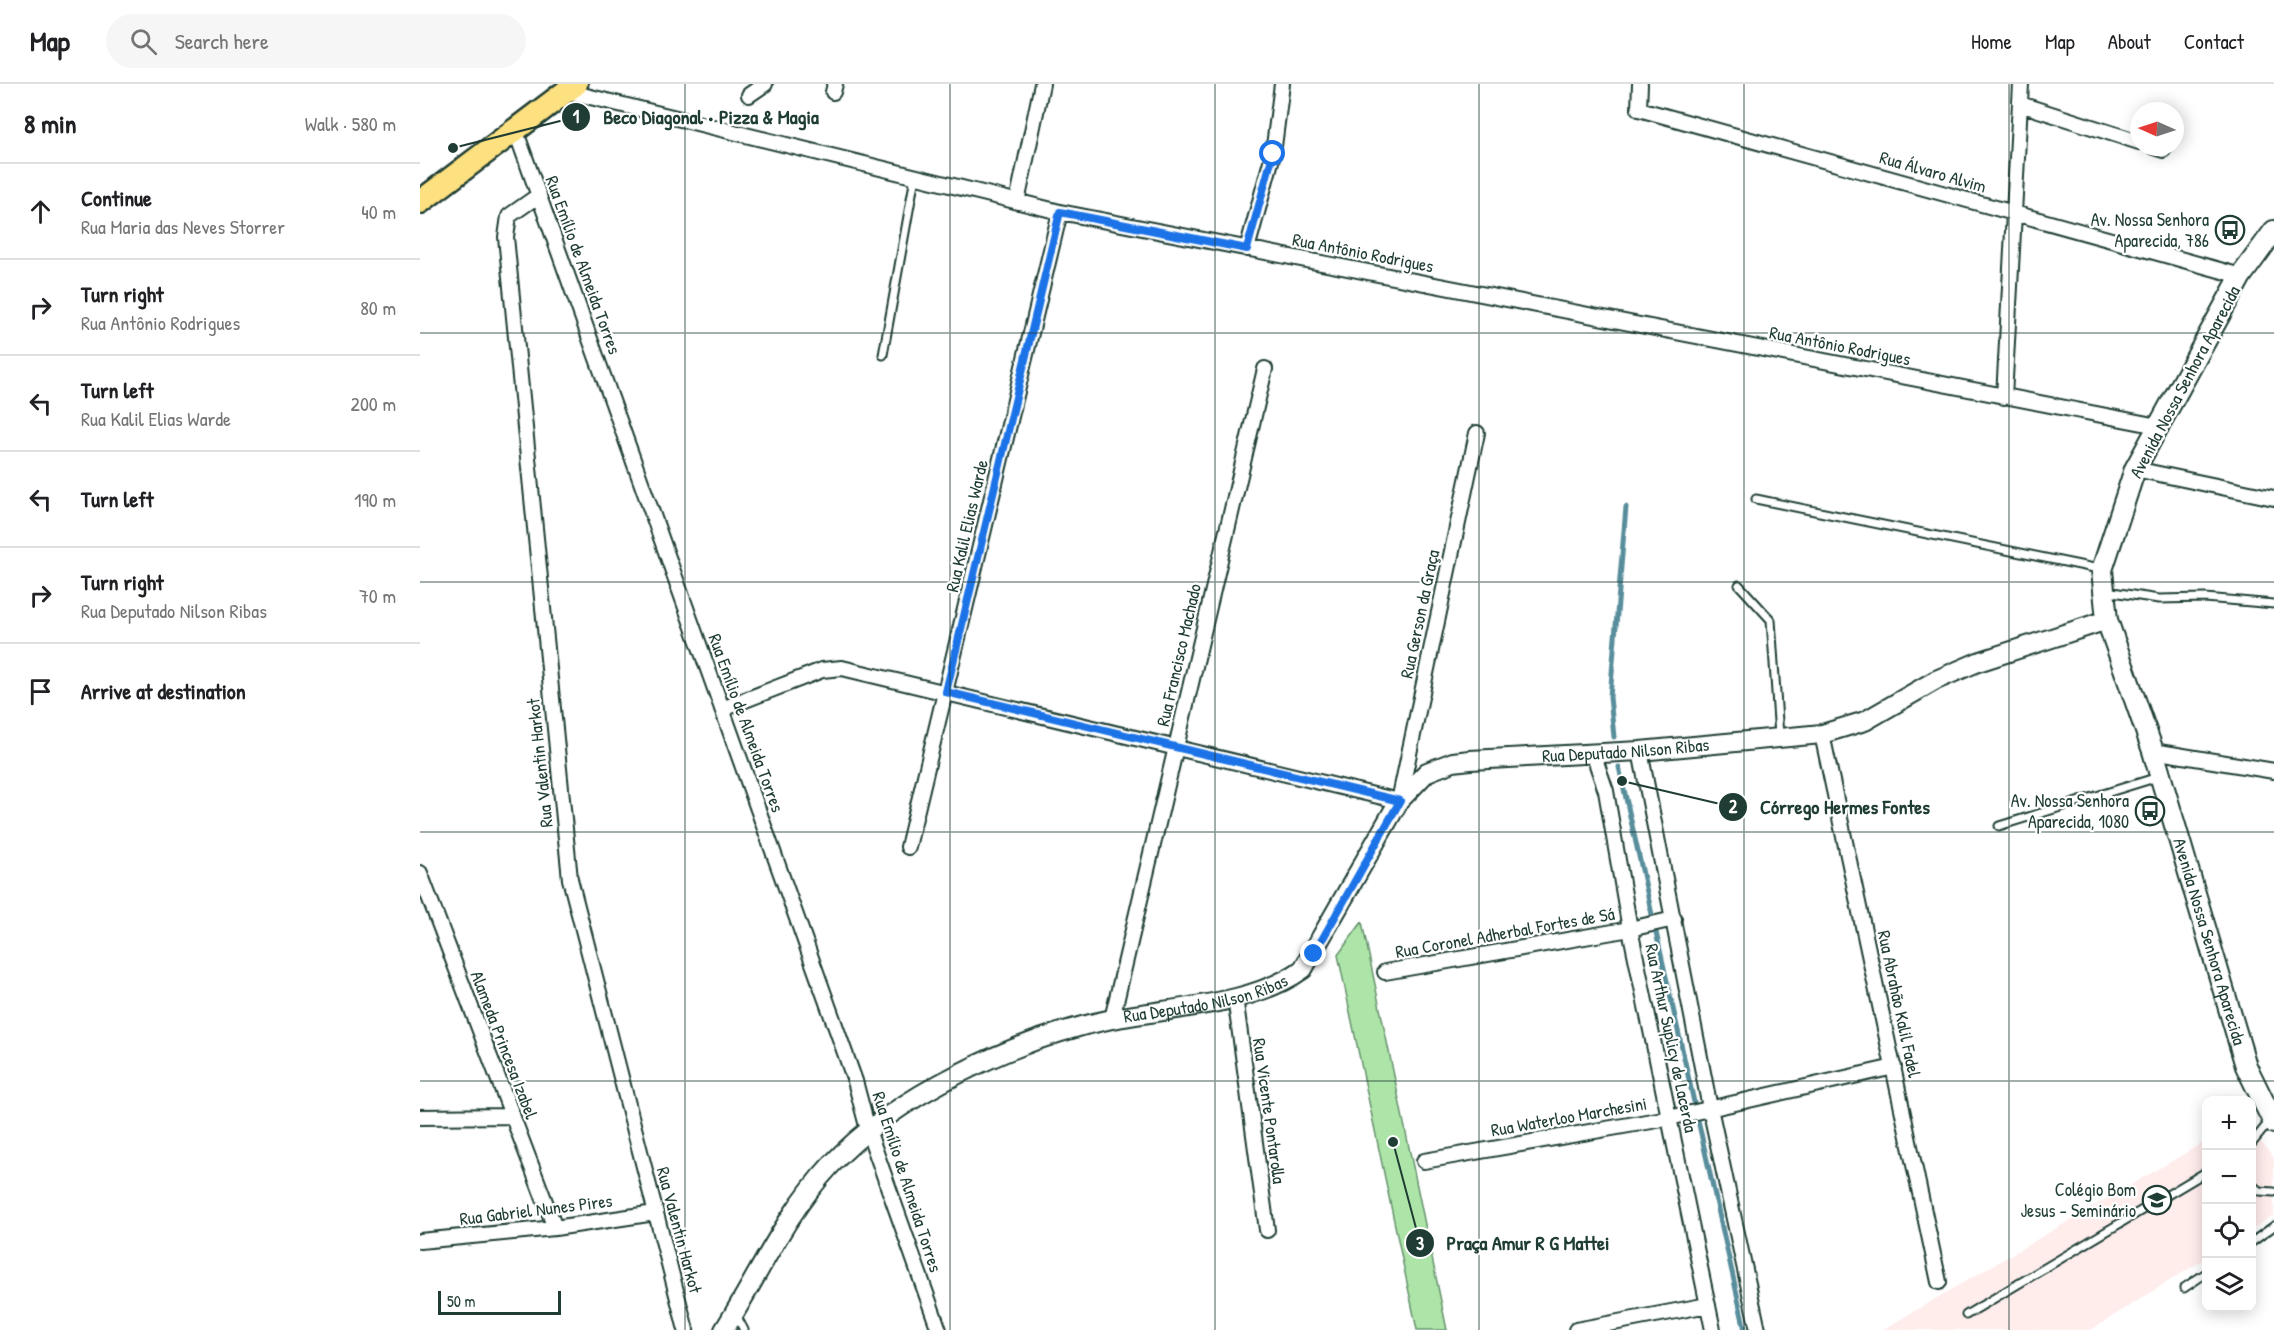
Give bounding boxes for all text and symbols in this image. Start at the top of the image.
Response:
search box [106,14,526,68]
text: Map [30,22,70,60]
icon: search [127,25,160,58]
text: Search here [175,26,269,56]
text: Home [1971,27,2012,56]
text: Map [2045,27,2075,56]
text: About [2108,27,2151,56]
text: Contact [2184,27,2244,56]
callout: Beco Diagonal • Pizza & Magia [561,98,831,136]
north arrow [2130,102,2184,156]
text: Beco Diagonal • Pizza & Magia [603,103,819,131]
text: 1 [573,104,580,129]
text: 8 min [24,106,77,141]
text: Walk · 580 m [305,110,396,137]
route start [1259,140,1285,166]
street label: Rua Álvaro Alvim [1877,144,1989,199]
street label: Rua Emílio de Almeida Torres [540,172,627,358]
text: Continue [81,183,152,213]
icon: ahead [24,195,57,228]
text: 40 m [361,198,396,225]
place label: Av. Nossa Senhora Aparecida, 786 [2091,207,2209,253]
text: Rua Maria das Neves Storrer [81,213,285,240]
bus stop icon: Av. Nossa Senhora Aparecida, 786 [2214,214,2246,246]
street label: Rua Antônio Rodrigues [1290,227,1436,278]
text: Turn right [81,279,164,309]
street label: Avenida Nossa Senhora Aparecida [2123,281,2246,482]
icon: right [24,291,57,324]
text: 80 m [360,294,396,321]
text: Rua Antônio Rodrigues [81,309,240,336]
street label: Rua Antônio Rodrigues [1767,320,1913,371]
text: Turn left [81,375,154,405]
icon: left [24,387,57,420]
text: 200 m [351,390,396,417]
text: Rua Kalil Elias Warde [81,405,231,432]
street label: Rua Kalil Elias Warde [939,457,994,594]
icon: left [24,483,57,516]
text: Turn left [81,484,154,514]
text: 190 m [354,486,396,513]
street label: Rua Gerson da Graça [1394,547,1445,680]
text: Turn right [81,567,164,597]
icon: right [24,579,57,612]
street label: Rua Francisco Machado [1150,581,1207,729]
text: 70 m [359,582,396,609]
text: Rua Deputado Nilson Ribas [81,597,267,624]
street label: Rua Emílio de Almeida Torres [703,630,790,816]
icon: arrive [24,675,57,708]
text: Arrive at destination [81,676,246,706]
street label: Rua Valentin Harkot [520,696,559,829]
street label: Rua Deputado Nilson Ribas [1541,732,1710,768]
callout: Córrego Hermes Fontes [1718,788,1942,826]
place label: Av. Nossa Senhora Aparecida, 1080 [2011,788,2129,834]
text: Córrego Hermes Fontes [1760,793,1930,821]
text: 2 [1729,794,1738,819]
bus stop icon: Av. Nossa Senhora Aparecida, 1080 [2134,795,2166,827]
street label: Avenida Nossa Senhora Aparecida [2167,835,2252,1048]
street label: Rua Coronel Adherbal Fortes de Sá [1393,901,1616,964]
street label: Rua Abrahão Kalil Fadel [1872,928,1927,1080]
route end [1300,940,1326,966]
street label: Rua Arthur Suplicy de Lacerda [1639,941,1704,1135]
street label: Alameda Princesa Izabel [465,967,544,1123]
street label: Rua Deputado Nilson Ribas [1122,968,1292,1029]
street label: Rua Vicente Pontarolla [1247,1037,1292,1185]
street label: Rua Emílio de Almeida Torres [867,1088,948,1275]
street label: Rua Waterloo Marchesini [1489,1090,1649,1143]
map controls [2202,1096,2256,1312]
button: + [2202,1096,2256,1150]
button: − [2202,1150,2256,1204]
street label: Rua Valentin Harkot [651,1164,709,1297]
place label: Colégio Bom Jesus - Seminário [2020,1177,2136,1223]
school or university icon: Colégio Bom Jesus - Seminário [2141,1184,2173,1216]
street label: Rua Gabriel Nunes Pires [458,1188,614,1231]
button: locate [2202,1204,2256,1258]
callout: Praça Amur R G Mattei [1405,1224,1621,1262]
text: Praça Amur R G Mattei [1447,1229,1609,1256]
text: 3 [1416,1231,1424,1256]
button: layers [2202,1258,2256,1312]
scale bar [438,1288,561,1316]
text: 50 m [447,1290,476,1312]

